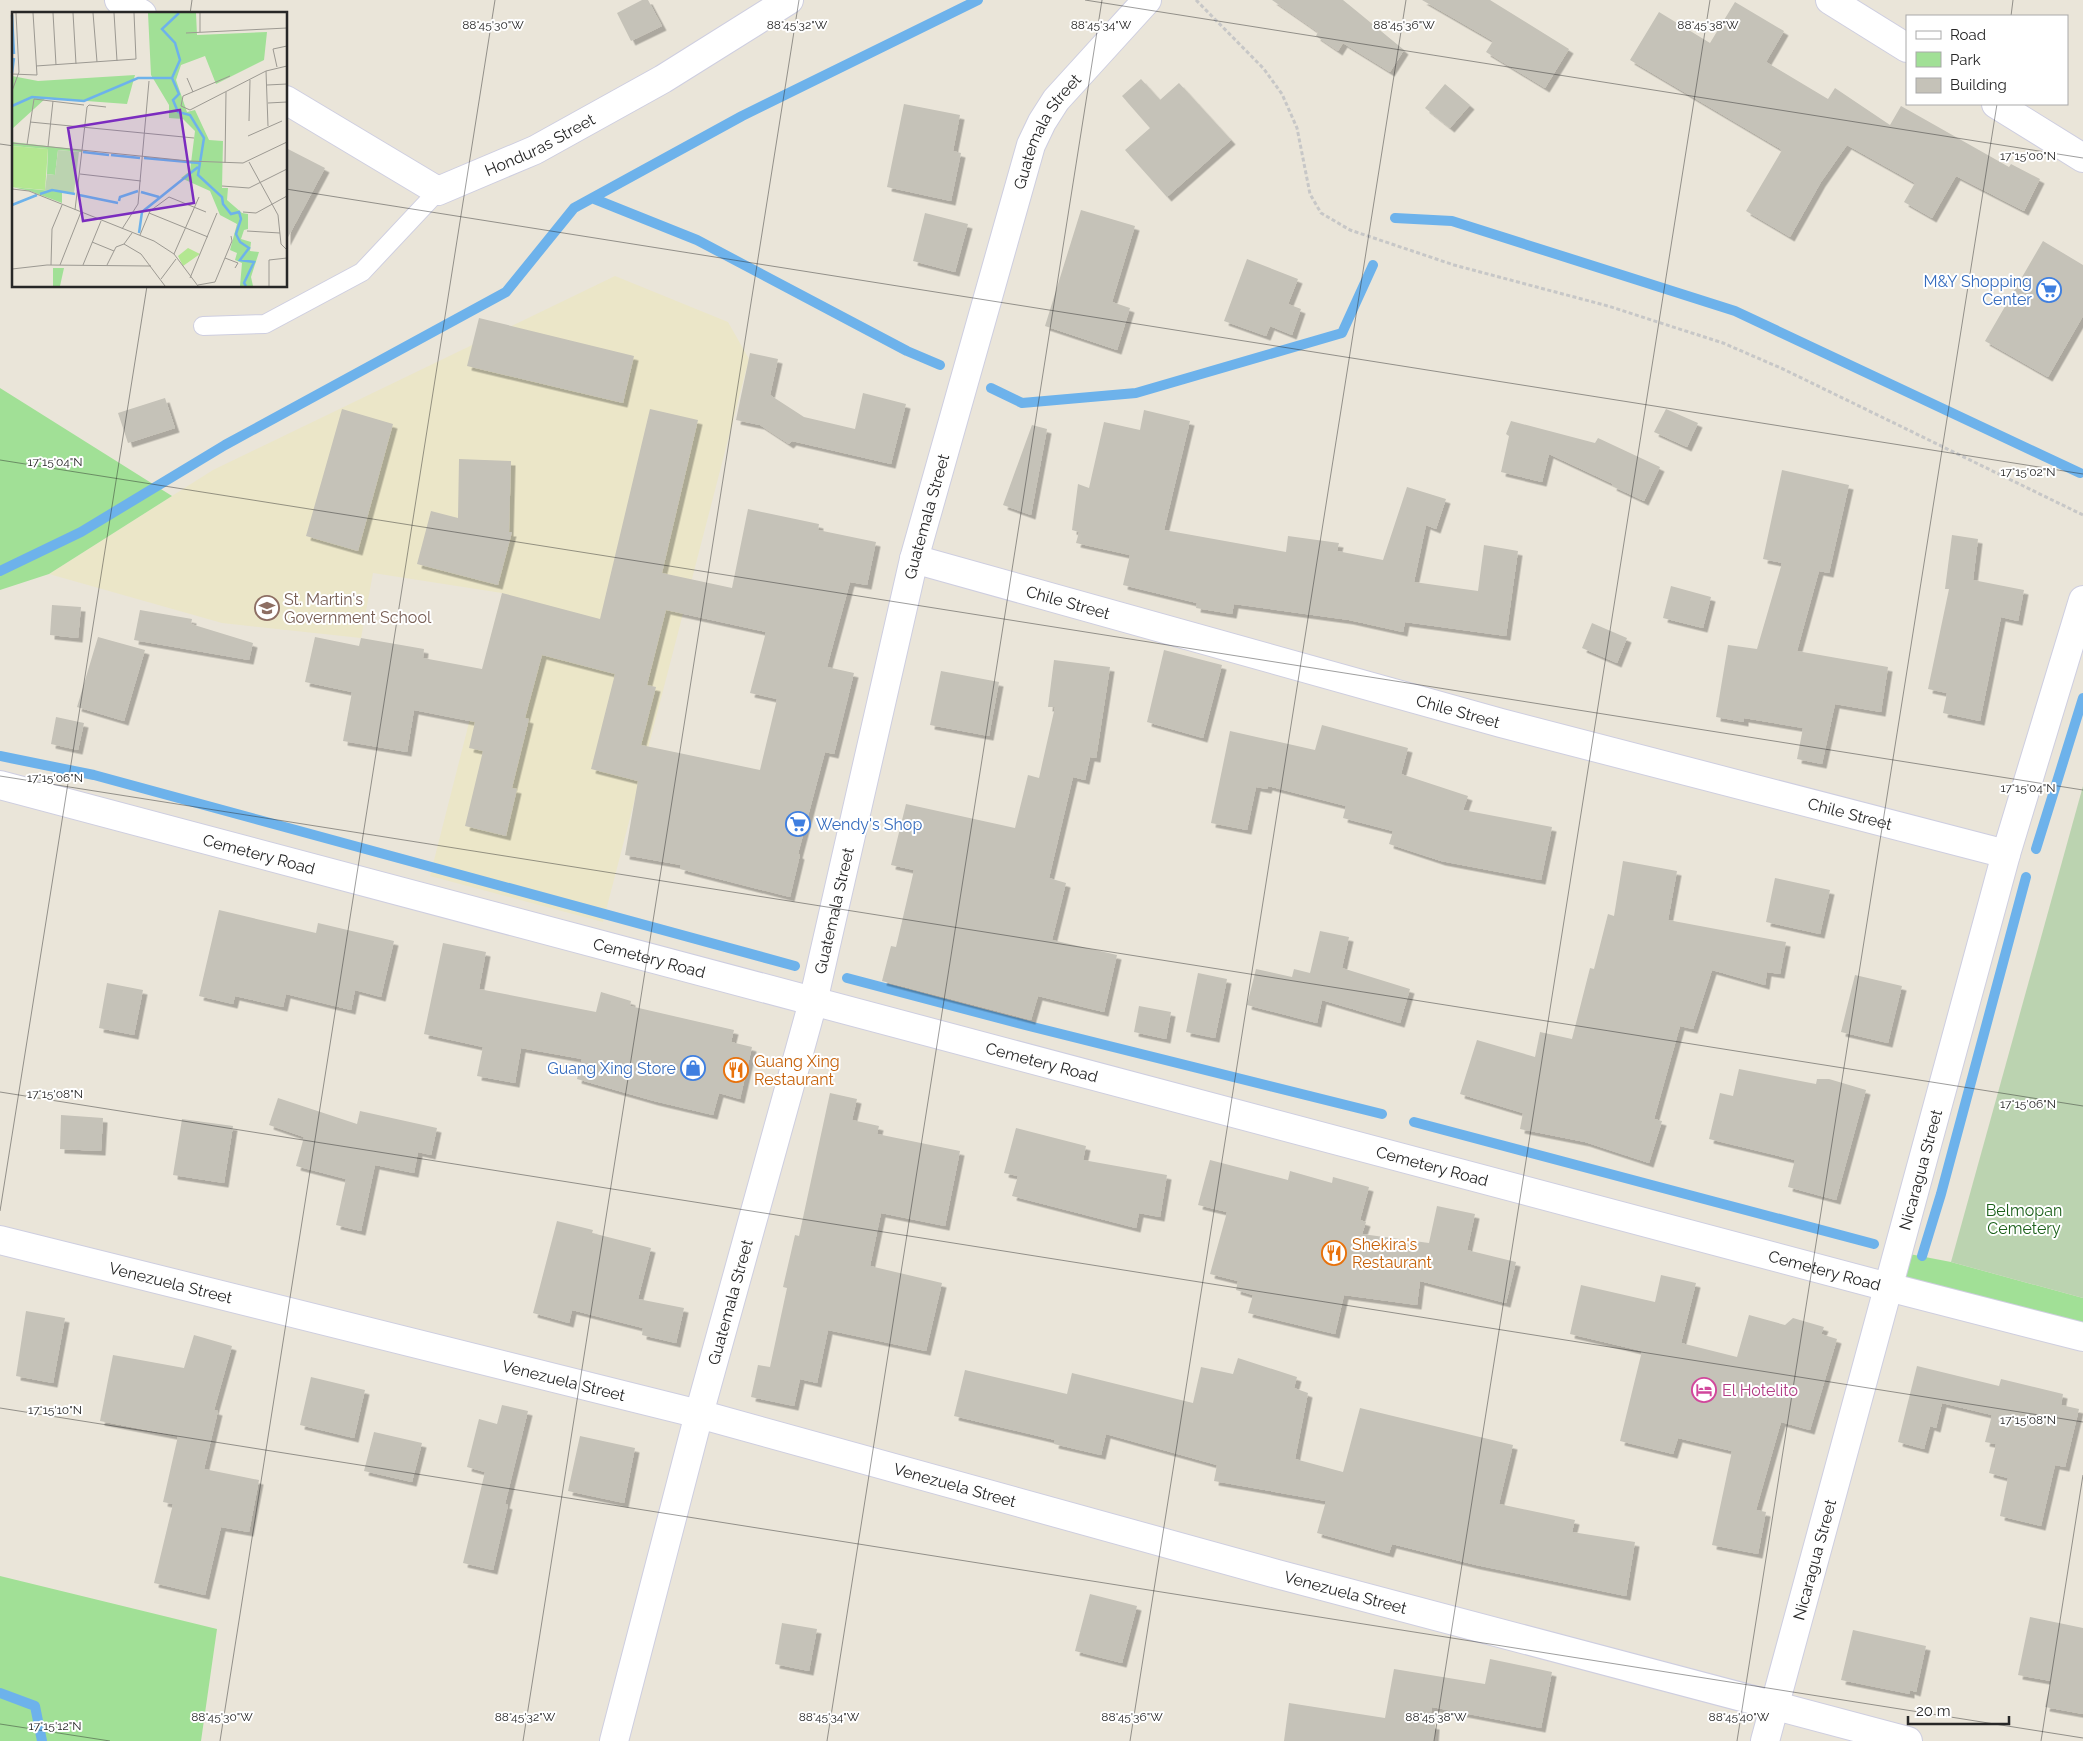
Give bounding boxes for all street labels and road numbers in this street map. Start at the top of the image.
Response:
street label: Guatemala Street [1009,69,1085,191]
street label: Honduras Street [482,109,599,180]
street label: Guatemala Street [900,451,953,581]
street label: Chile Street [1024,581,1113,623]
street label: Chile Street [1414,690,1503,732]
street label: Chile Street [1806,794,1895,834]
street label: Cemetery Road [201,830,317,878]
street label: Guatemala Street [810,845,858,976]
street label: Cemetery Road [591,934,708,982]
street label: Cemetery Road [984,1038,1100,1086]
street label: Nicaragua Street [1895,1107,1946,1232]
street label: Cemetery Road [1374,1142,1491,1190]
street label: Guatemala Street [704,1237,757,1367]
street label: Cemetery Road [1766,1246,1883,1294]
street label: Venezuela Street [107,1258,235,1307]
street label: Venezuela Street [500,1356,628,1405]
street label: Venezuela Street [892,1459,1019,1511]
street label: Nicaragua Street [1789,1496,1840,1622]
street label: Venezuela Street [1282,1567,1410,1618]

